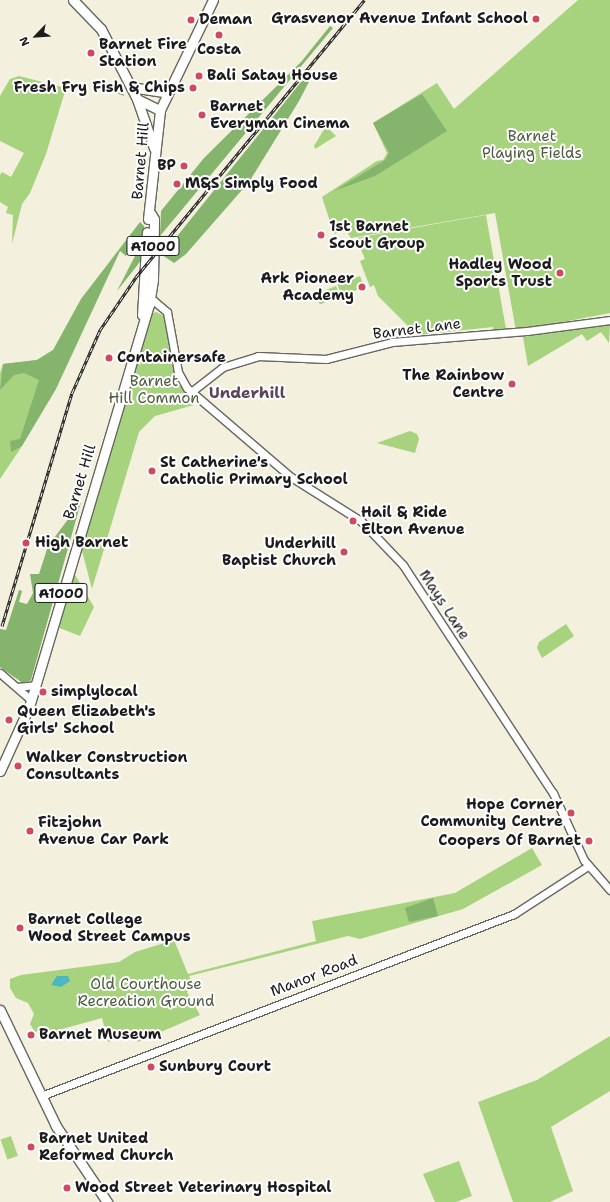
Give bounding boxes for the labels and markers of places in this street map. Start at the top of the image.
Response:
place label: Grasvenor Avenue Infant School [271,10,528,28]
place label: Deman [199,11,252,29]
marker: Grasvenor Avenue Infant School [531,14,541,24]
marker: Deman [186,15,196,25]
marker: Costa [214,30,224,40]
place label: Barnet Fire Station [99,35,187,70]
place label: Costa [197,41,241,59]
marker: Barnet Fire Station [86,48,96,58]
place label: Bali Satay House [207,67,338,85]
marker: Bali Satay House [194,71,204,81]
place label: Fresh Fry Fish & Chips [14,79,185,97]
marker: Fresh Fry Fish & Chips [188,83,198,93]
place label: Barnet Everyman Cinema [210,97,350,132]
marker: Barnet Everyman Cinema [197,110,207,120]
place label: BP [157,157,176,175]
marker: BP [179,161,189,171]
place label: M&S Simply Food [185,175,318,193]
marker: M&S Simply Food [172,179,182,189]
place label: 1st Barnet Scout Group [329,217,425,252]
marker: 1st Barnet Scout Group [316,230,326,240]
place label: Hadley Wood Sports Trust [448,255,552,290]
marker: Hadley Wood Sports Trust [555,268,565,278]
place label: Ark Pioneer Academy [261,269,354,304]
marker: Ark Pioneer Academy [357,282,367,292]
place label: Containersafe [117,349,226,367]
marker: Containersafe [104,353,114,363]
place label: The Rainbow Centre [402,366,504,401]
marker: The Rainbow Centre [507,379,517,389]
place label: St Catherine's Catholic Primary School [160,453,348,488]
marker: St Catherine's Catholic Primary School [147,466,157,476]
place label: Hail & Ride Elton Avenue [361,503,465,538]
marker: Hail & Ride Elton Avenue [348,516,358,526]
place label: High Barnet [35,534,128,552]
place label: Underhill Baptist Church [222,534,336,569]
marker: High Barnet [20,537,32,549]
marker: Underhill Baptist Church [339,547,349,557]
place label: simplylocal [51,683,138,701]
marker: simplylocal [38,687,48,697]
place label: Queen Elizabeth's Girls' School [17,702,156,737]
marker: Queen Elizabeth's Girls' School [4,715,14,725]
place label: Walker Construction Consultants [26,748,188,783]
marker: Walker Construction Consultants [13,761,23,771]
place label: Hope Corner Community Centre [421,795,563,830]
marker: Hope Corner Community Centre [566,808,576,818]
place label: Fitzjohn Avenue Car Park [38,813,169,848]
marker: Fitzjohn Avenue Car Park [25,826,35,836]
place label: Coopers Of Barnet [438,832,581,850]
marker: Coopers Of Barnet [584,836,594,846]
place label: Barnet College Wood Street Campus [28,910,191,945]
marker: Barnet College Wood Street Campus [15,923,25,933]
place label: Barnet Museum [39,1026,162,1044]
marker: Barnet Museum [26,1030,36,1040]
place label: Sunbury Court [159,1058,271,1076]
marker: Sunbury Court [146,1062,156,1072]
place label: Barnet United Reformed Church [39,1129,173,1164]
marker: Barnet United Reformed Church [26,1142,36,1152]
place label: Wood Street Veterinary Hospital [75,1179,332,1197]
marker: Wood Street Veterinary Hospital [62,1183,72,1193]

